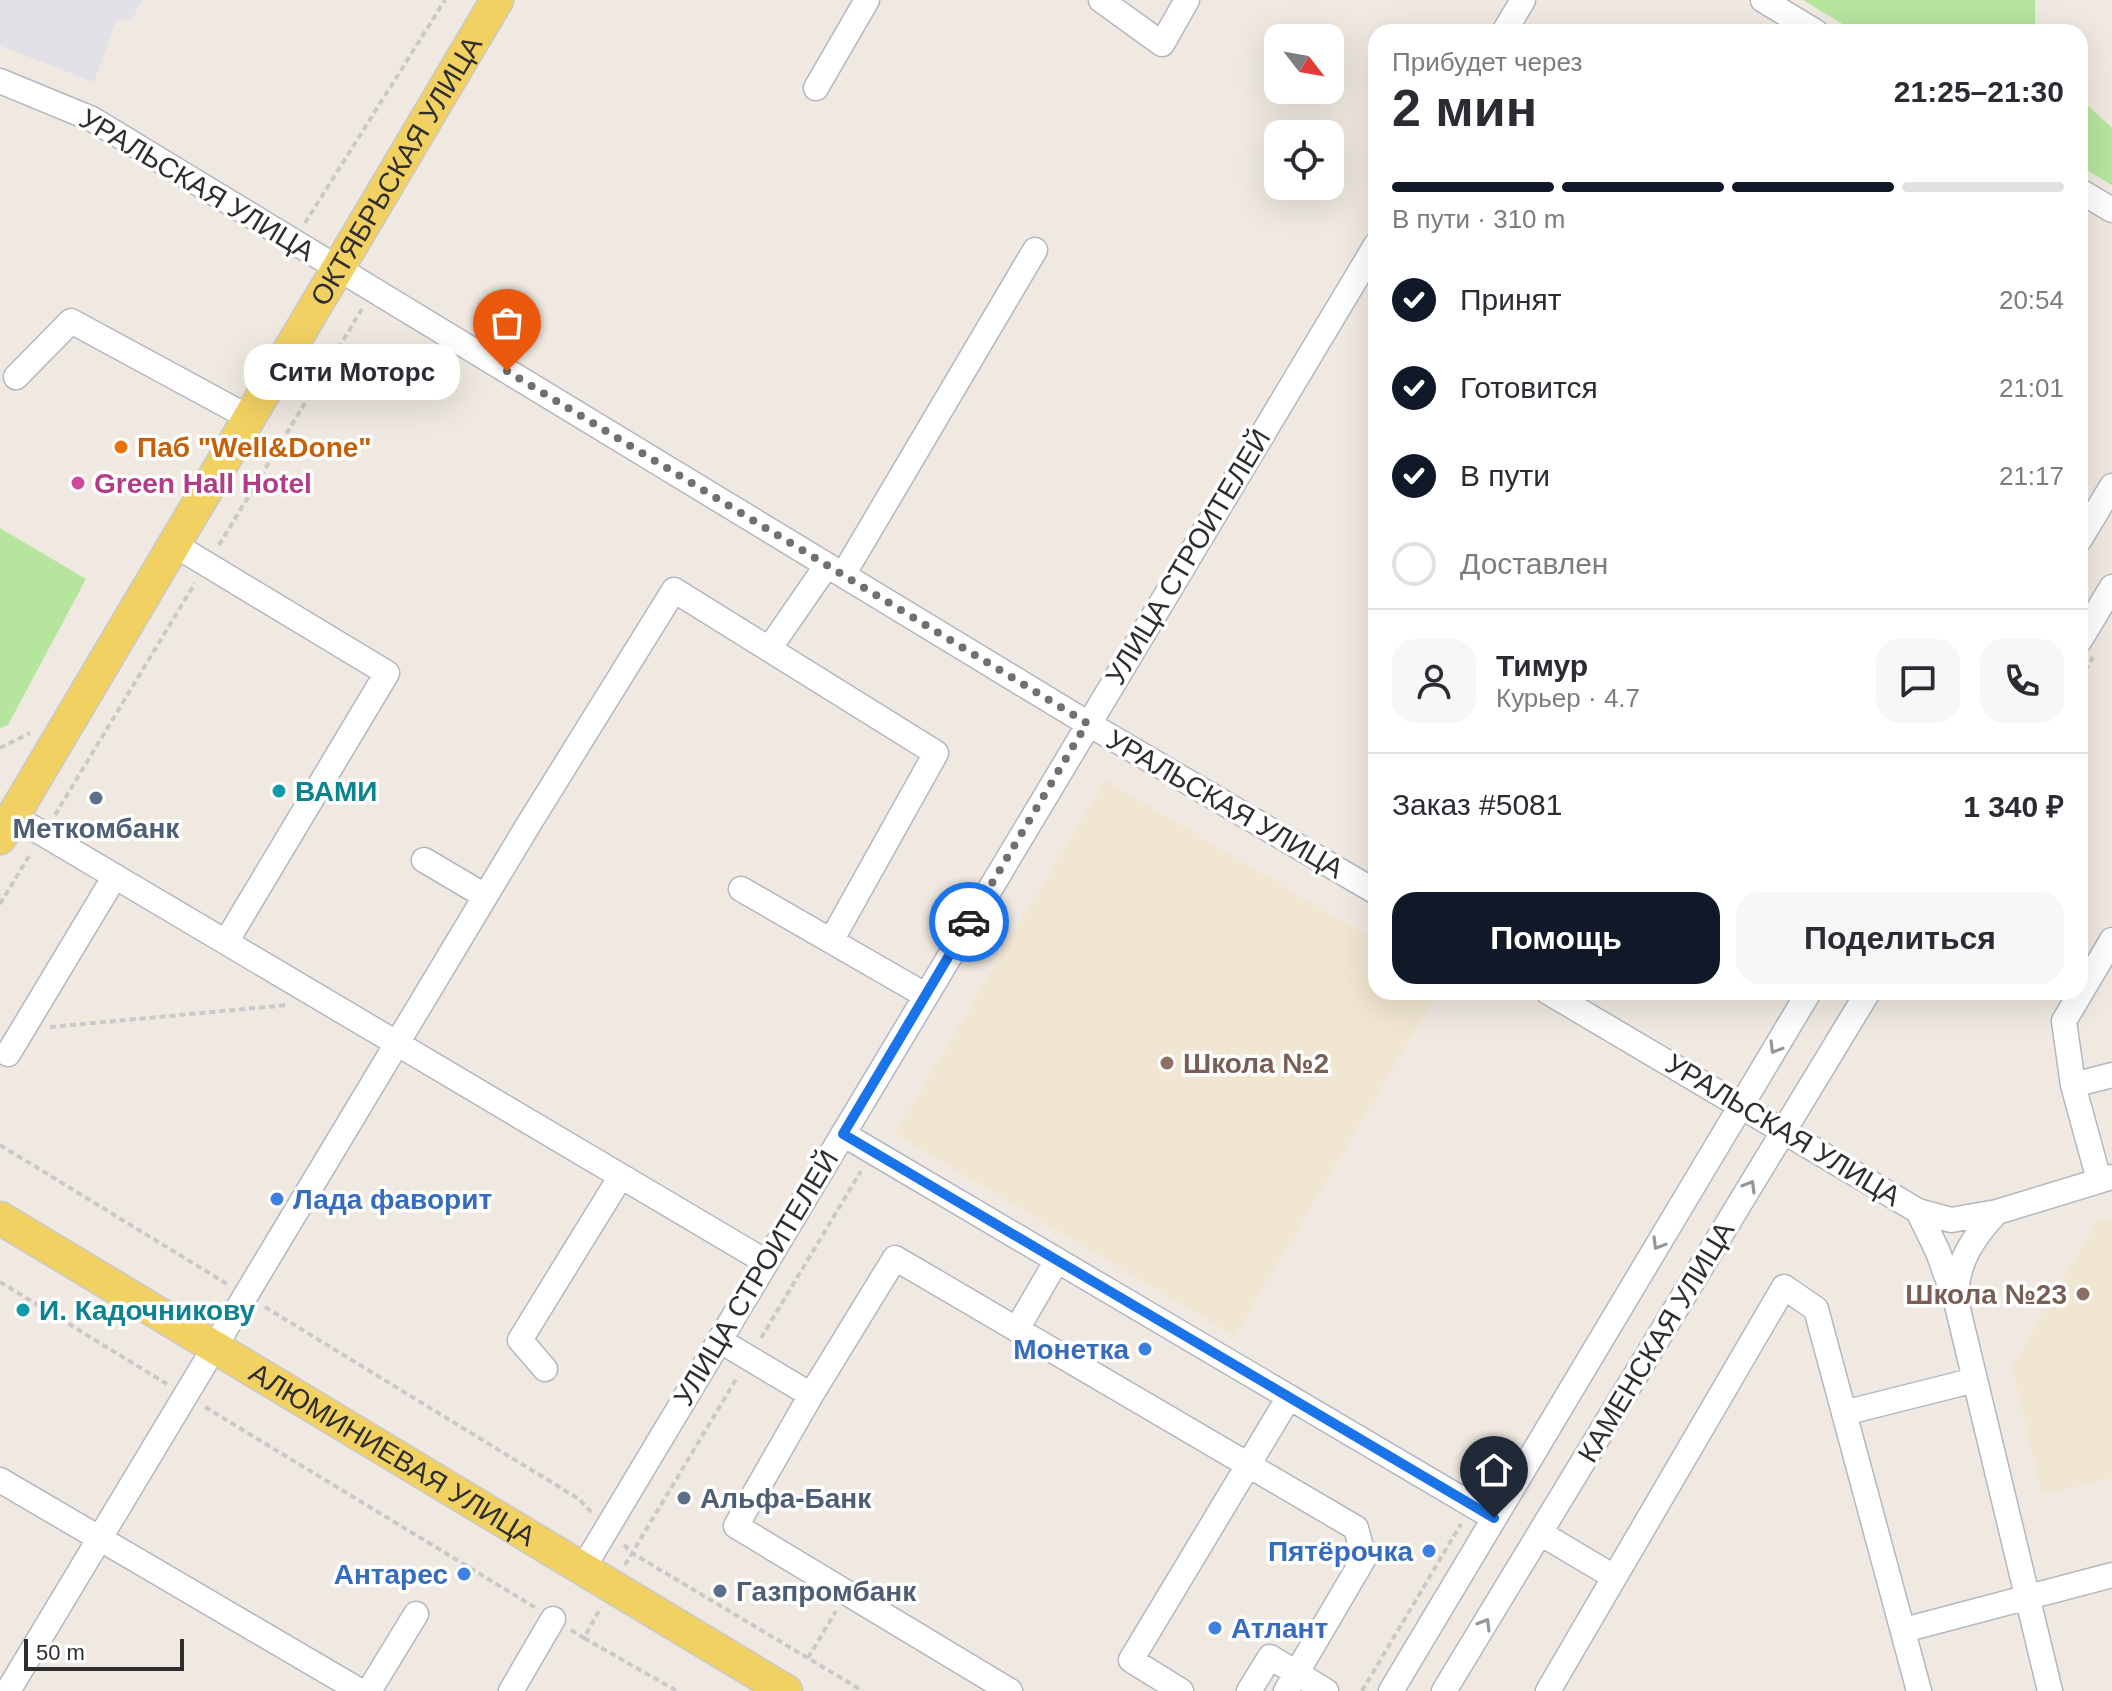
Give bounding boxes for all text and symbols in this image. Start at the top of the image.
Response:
north arrow [1264,24,1344,104]
map controls [1264,24,1344,200]
street label: ОКТЯБРЬСКАЯ УЛИЦА [304,30,488,311]
text: Прибудет через [1392,47,1582,77]
text: 21:25–21:30 [1894,75,2064,108]
text: 2 мин [1392,79,1537,137]
street label: УРАЛЬСКАЯ УЛИЦА [74,103,320,267]
button: locate [1264,120,1344,200]
text: В пути · 310 m [1392,204,1565,234]
icon: check [1392,278,1436,322]
text: Принят [1460,283,1562,316]
text: 20:54 [1999,285,2064,315]
pin [473,289,541,371]
icon: bag [485,301,529,345]
callout: Сити Моторс [243,343,459,399]
text: Сити Моторс [269,357,435,387]
icon: check [1392,366,1436,410]
text: Готовится [1460,371,1598,404]
text: 21:01 [1999,373,2064,403]
street label: УЛИЦА СТРОИТЕЛЕЙ [1100,424,1276,690]
place label: Паб "Well&Done" [137,432,372,463]
marker: Паб "Well&Done" [112,438,130,456]
icon: check [1392,454,1436,498]
text: В пути [1460,459,1550,492]
text: 21:17 [1999,461,2064,491]
place label: Green Hall Hotel [94,468,312,499]
marker: Green Hall Hotel [69,474,87,492]
text: Доставлен [1460,547,1608,580]
button: person [1392,639,1476,723]
button: chat [1876,639,1960,723]
button: phone [1980,639,2064,723]
text: Тимур [1496,649,1588,682]
text: Курьер · 4.7 [1496,683,1640,713]
street label: УРАЛЬСКАЯ УЛИЦА [1101,724,1349,885]
place label: ВАМИ [295,776,378,807]
marker: ВАМИ [270,782,288,800]
text: Заказ #5081 [1392,788,1562,821]
marker: Меткомбанк [87,789,105,807]
text: 1 340 ₽ [1963,790,2064,823]
place label: Меткомбанк [13,813,180,844]
courier [929,882,1009,962]
button: Помощь [1392,892,1720,984]
button: Поделиться [1736,892,2064,984]
icon: car [947,900,991,944]
one-way arrow [1769,1039,1785,1054]
place label: Школа №2 [1183,1048,1329,1079]
street label: УРАЛЬСКАЯ УЛИЦА [1660,1048,1906,1212]
marker: Школа №2 [1158,1054,1176,1072]
street label: УЛИЦА СТРОИТЕЛЕЙ [668,1145,844,1411]
one-way arrow [1741,1181,1756,1195]
place label: Лада фаворит [293,1184,492,1215]
marker: Лада фаворит [268,1190,286,1208]
street label: КАМЕНСКАЯ УЛИЦА [1572,1216,1740,1468]
one-way arrow [1652,1235,1668,1250]
place label: Школа №23 [1905,1279,2067,1310]
marker: Школа №23 [2074,1285,2092,1303]
place label: И. Кадочникову [39,1295,256,1326]
marker: И. Кадочникову [14,1301,32,1319]
place label: Монетка [1013,1334,1129,1365]
marker: Монетка [1136,1340,1154,1358]
street label: АЛЮМИНИЕВАЯ УЛИЦА [244,1356,541,1552]
pin [1460,1436,1528,1518]
icon: home [1472,1448,1516,1492]
place label: Альфа-Банк [700,1483,872,1514]
marker: Альфа-Банк [675,1489,693,1507]
place label: Пятёрочка [1268,1536,1413,1567]
marker: Пятёрочка [1420,1542,1438,1560]
place label: Антарес [334,1559,448,1590]
marker: Антарес [455,1565,473,1583]
place label: Газпромбанк [736,1576,917,1607]
marker: Газпромбанк [711,1582,729,1600]
place label: Атлант [1231,1613,1328,1644]
one-way arrow [1475,1618,1491,1633]
marker: Атлант [1206,1619,1224,1637]
scale bar [24,1635,184,1671]
text: 50 m [36,1640,85,1665]

